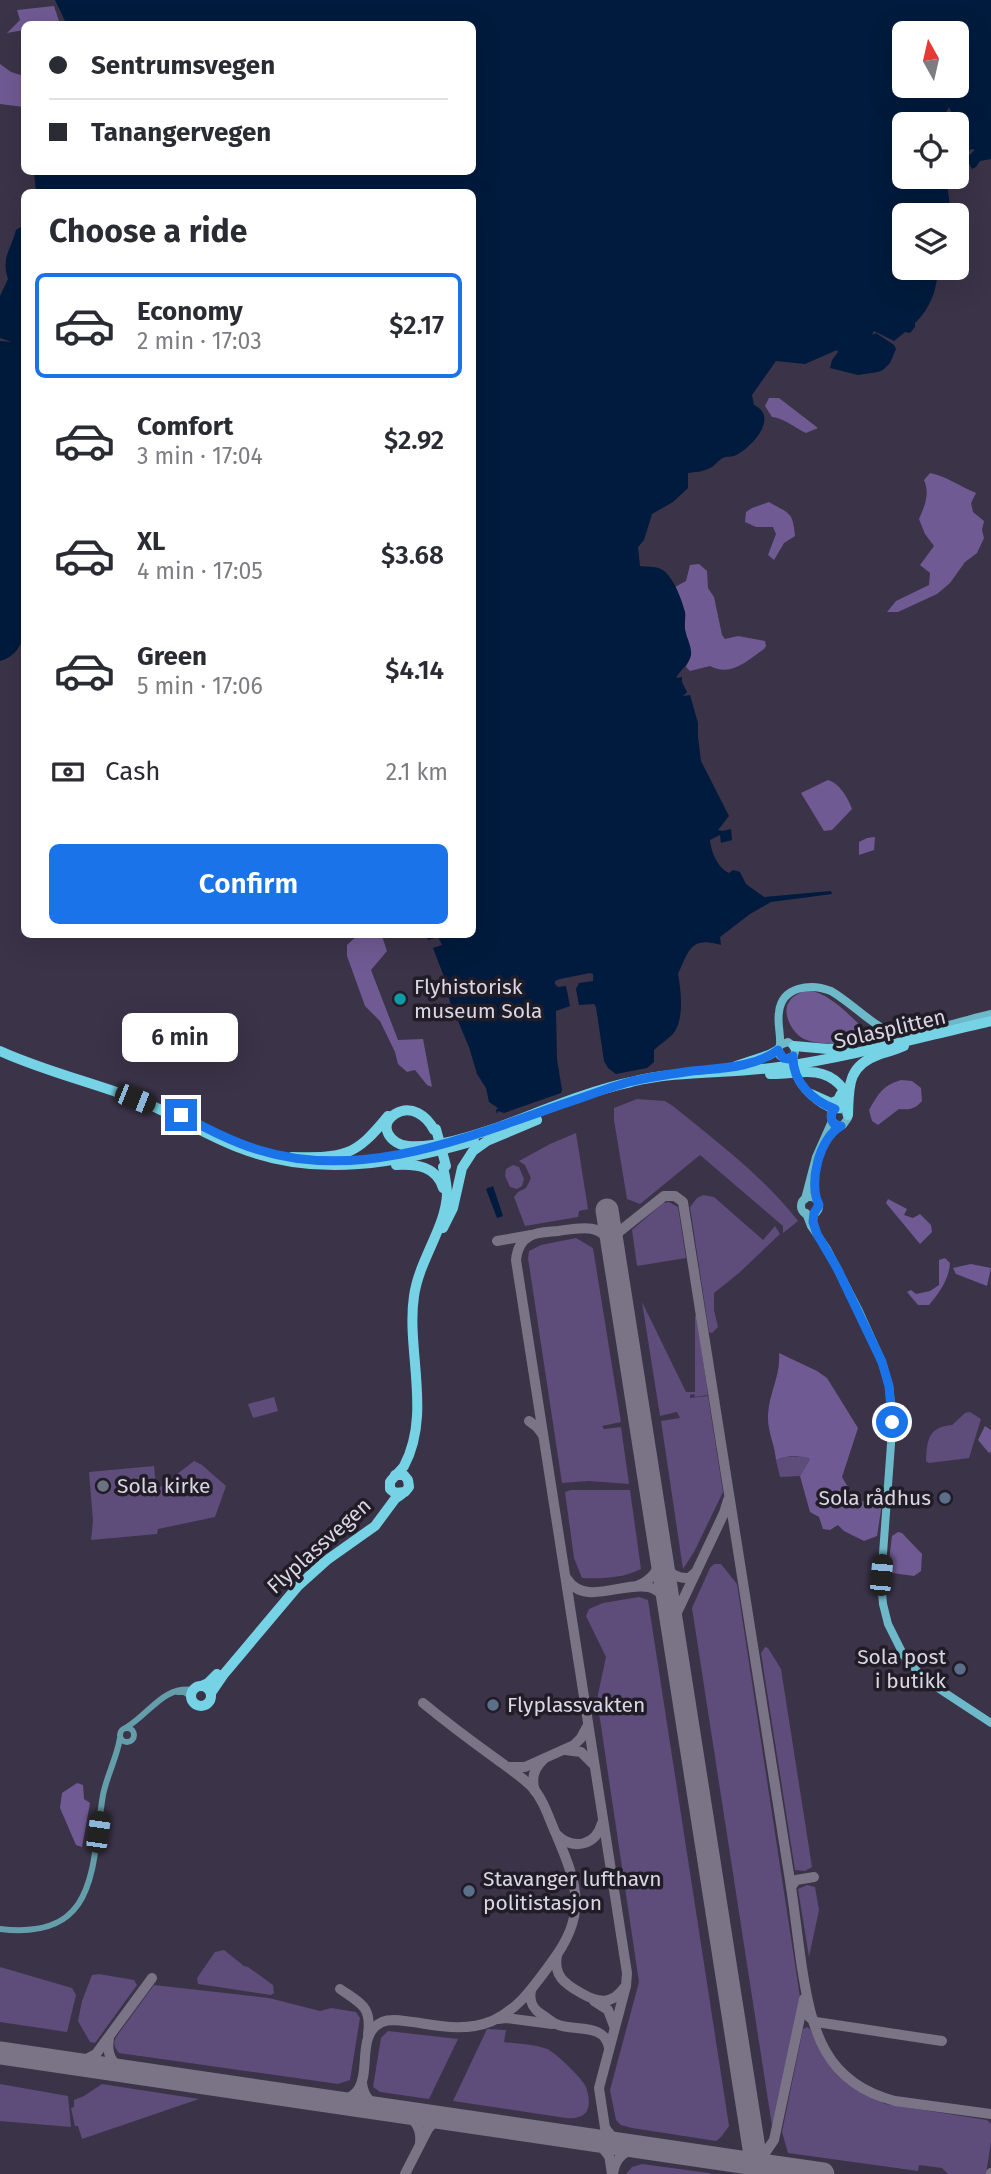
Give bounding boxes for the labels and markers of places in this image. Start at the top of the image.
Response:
place label: Flyhistorisk museum Sola [414,974,542,1024]
marker: Flyhistorisk museum Sola [392,991,408,1007]
place label: Sola kirke [117,1473,211,1499]
marker: Sola kirke [95,1478,111,1494]
place label: Sola rådhus [819,1485,931,1511]
marker: Sola rådhus [937,1490,953,1506]
place label: Sola post i butikk [857,1644,946,1694]
marker: Sola post i butikk [952,1661,968,1677]
place label: Flyplassvakten [507,1692,645,1718]
marker: Flyplassvakten [485,1697,501,1713]
place label: Stavanger lufthavn politistasjon [483,1866,661,1916]
marker: Stavanger lufthavn politistasjon [461,1883,477,1899]

